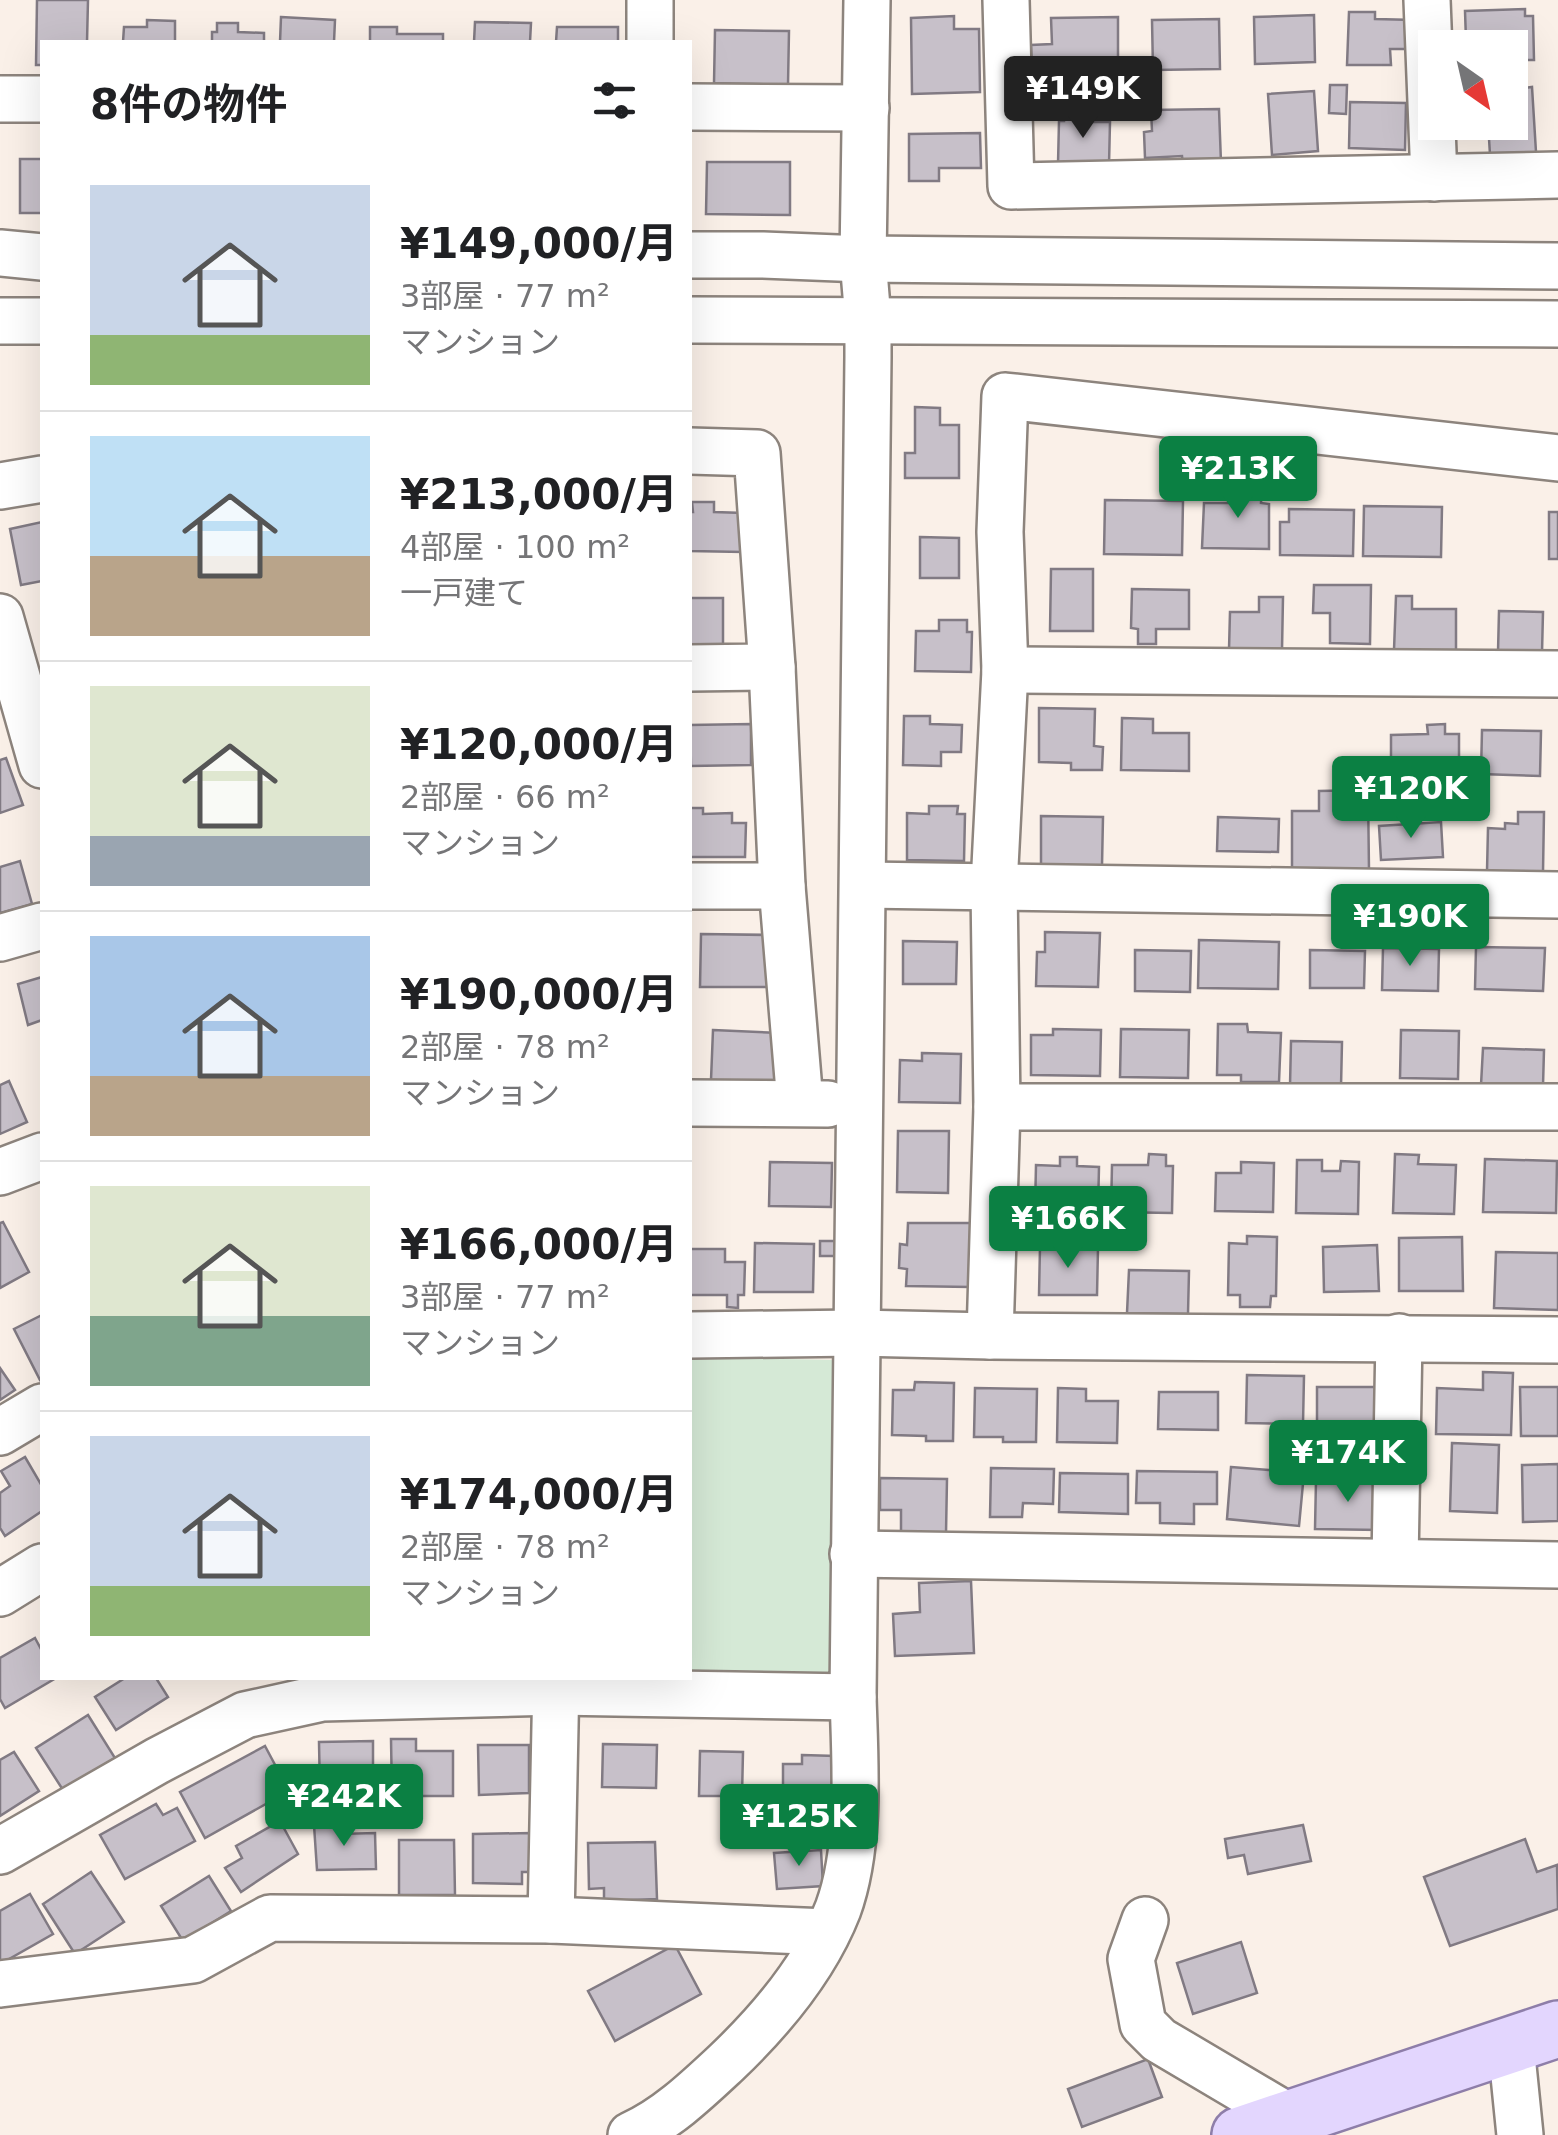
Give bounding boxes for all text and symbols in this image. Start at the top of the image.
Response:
north arrow [1418,30,1528,140]
map controls [1418,30,1528,140]
pin: ¥149K [1013,56,1153,141]
text: ¥149K [1026,69,1140,107]
icon: filters [587,73,642,128]
text: 8件の物件 [90,80,287,129]
text: ¥149,000/月 [400,219,678,268]
icon: home [170,225,290,345]
text: 3部屋 · 77 m² [400,277,610,315]
text: マンション [400,323,560,361]
pin: ¥213K [1168,436,1308,521]
text: ¥213K [1181,449,1295,487]
text: ¥213,000/月 [400,470,678,519]
icon: home [170,476,290,596]
text: 4部屋 · 100 m² [400,528,630,566]
text: 一戸建て [400,574,528,612]
text: ¥120,000/月 [400,720,678,769]
icon: home [170,726,290,846]
pin: ¥120K [1341,756,1481,841]
text: ¥120K [1354,769,1468,807]
text: 2部屋 · 66 m² [400,778,610,816]
text: マンション [400,824,560,862]
pin: ¥190K [1340,884,1480,969]
text: ¥190K [1353,897,1467,935]
text: ¥190,000/月 [400,970,678,1019]
icon: home [170,976,290,1096]
text: 2部屋 · 78 m² [400,1028,610,1066]
text: マンション [400,1074,560,1112]
pin: ¥166K [998,1186,1138,1271]
text: ¥166K [1011,1199,1125,1237]
text: ¥166,000/月 [400,1220,678,1269]
icon: home [170,1226,290,1346]
text: 3部屋 · 77 m² [400,1278,610,1316]
text: マンション [400,1324,560,1362]
pin: ¥174K [1278,1420,1418,1505]
text: ¥174K [1291,1433,1405,1471]
text: ¥174,000/月 [400,1470,678,1519]
icon: home [170,1476,290,1596]
text: 2部屋 · 78 m² [400,1528,610,1566]
text: マンション [400,1574,560,1612]
pin: ¥242K [274,1764,414,1849]
text: ¥242K [287,1777,401,1815]
pin: ¥125K [729,1784,869,1869]
text: ¥125K [742,1797,856,1835]

